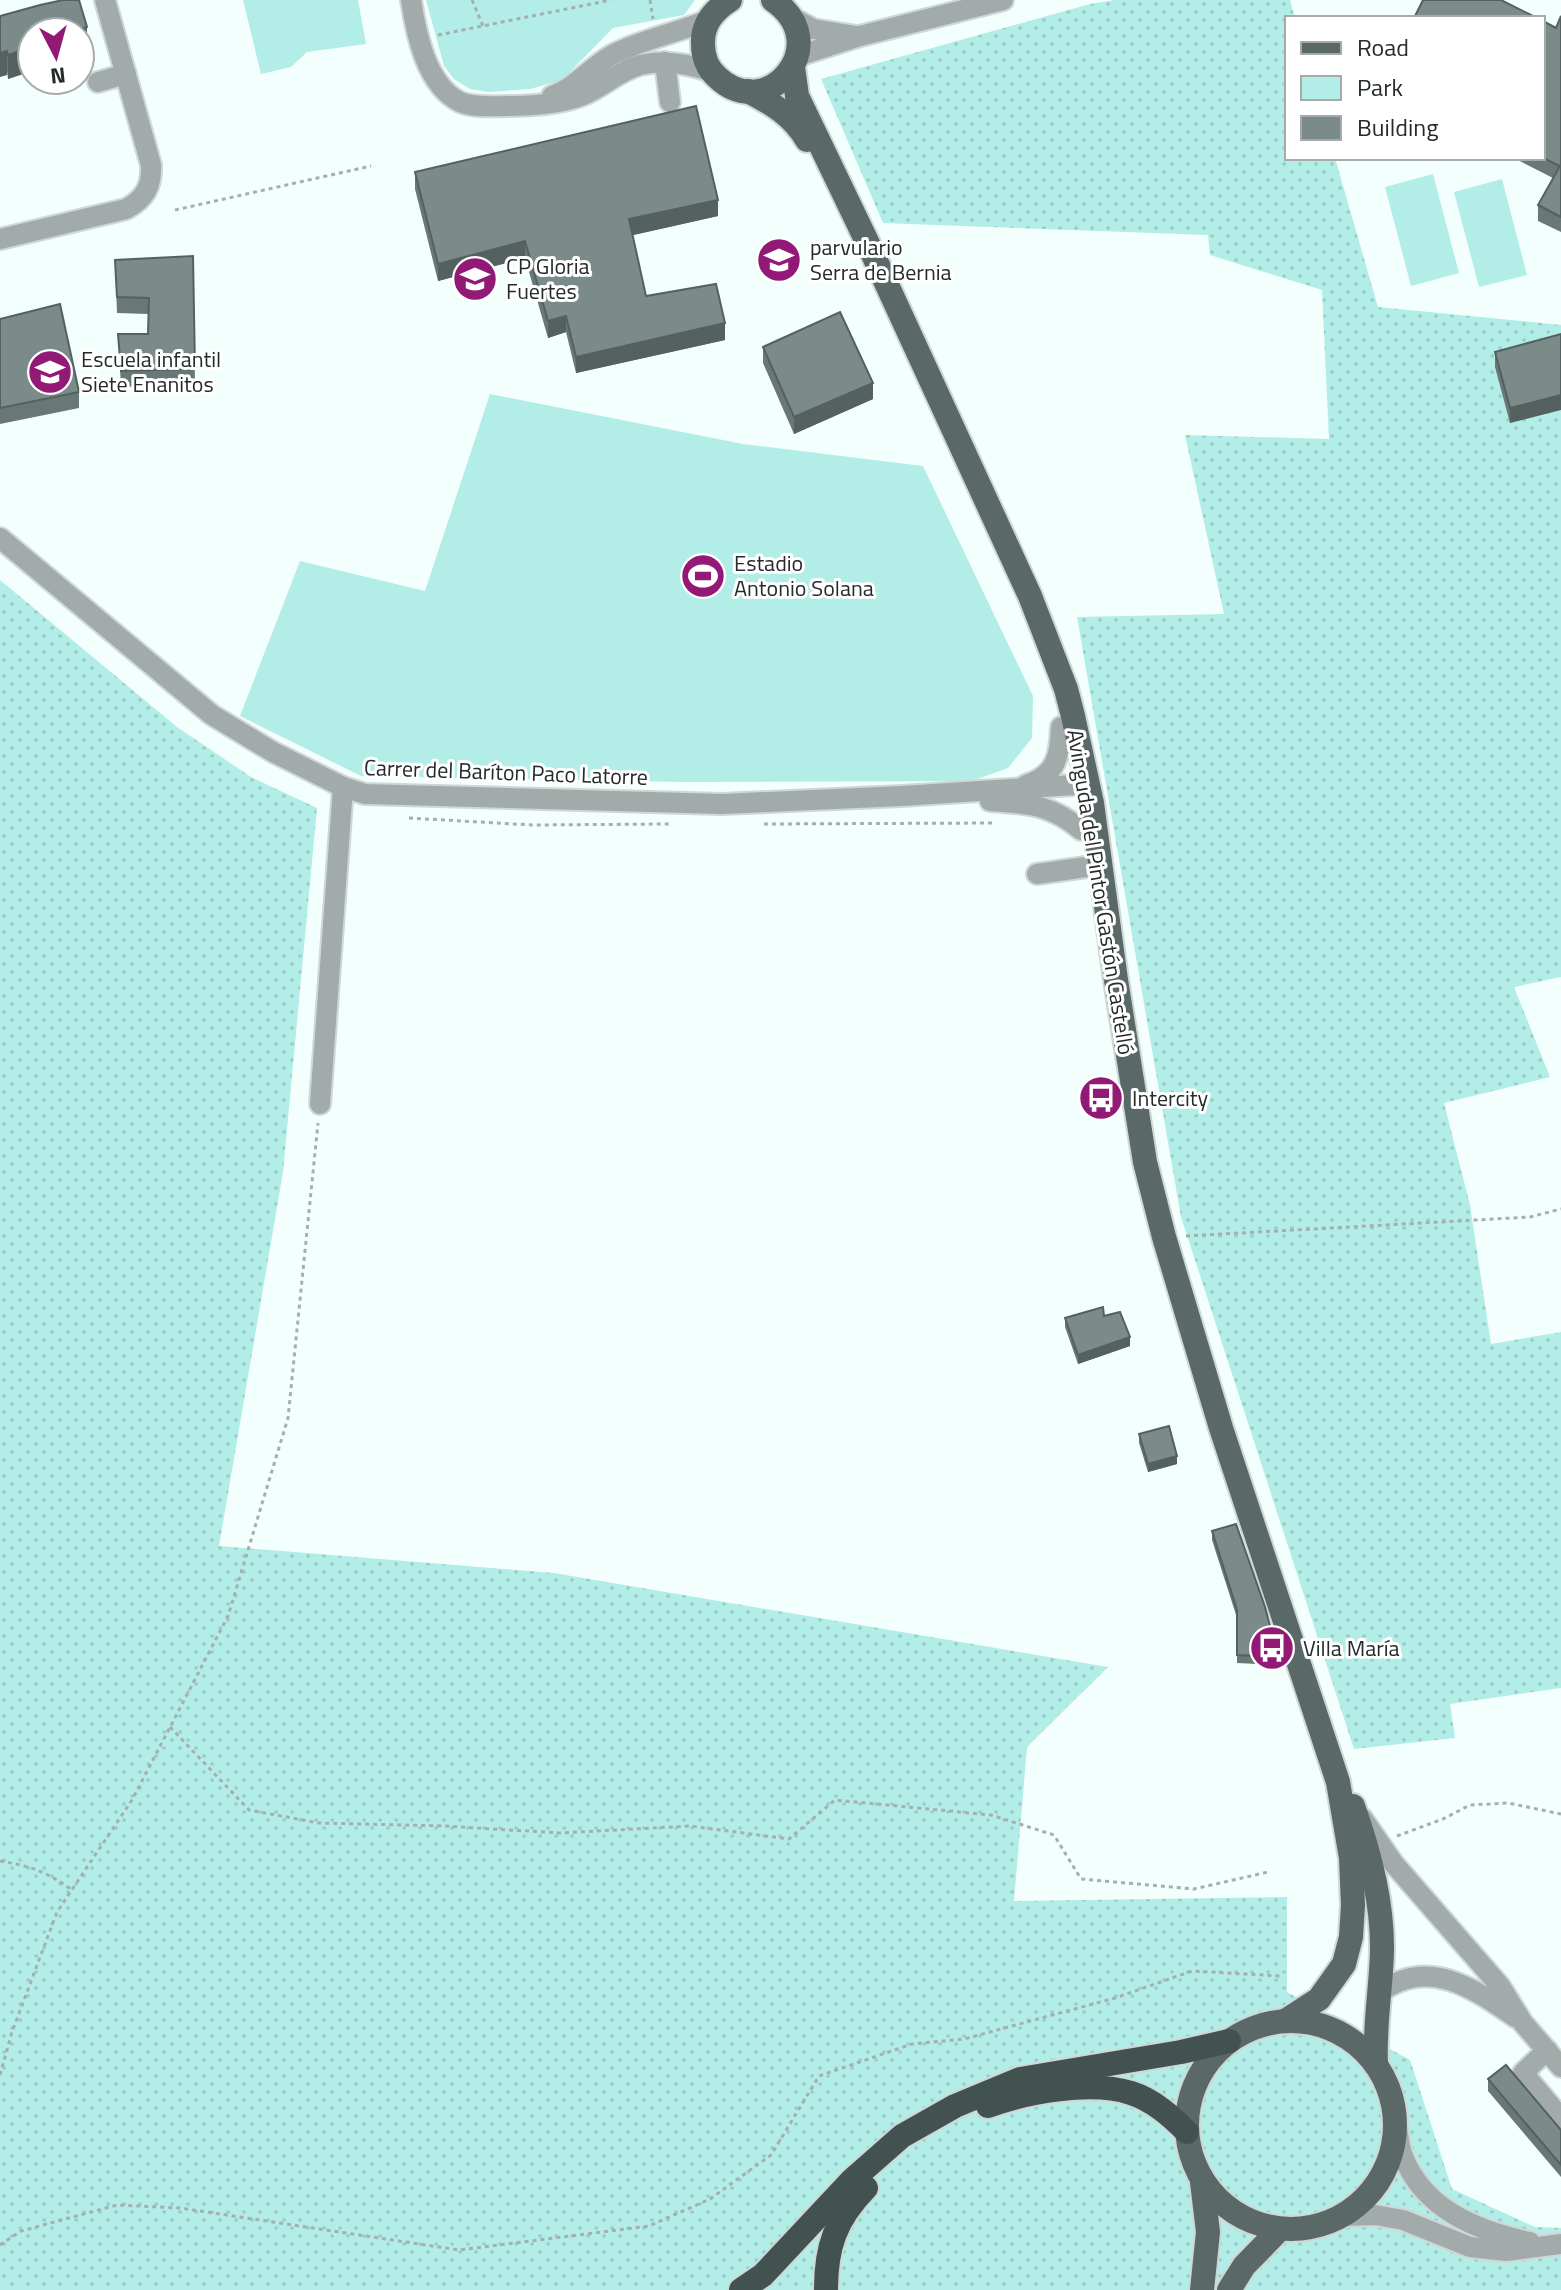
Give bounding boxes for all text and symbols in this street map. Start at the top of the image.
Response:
north arrow [16,16,96,96]
legend [1285,16,1545,160]
text: Road [1357,29,1409,65]
text: N [49,58,67,94]
text: Park [1357,69,1403,105]
text: Building [1357,109,1439,145]
place label: parvulario Serra de Bernia [810,230,952,289]
school or university icon: parvulario Serra de Bernia [755,236,803,284]
place label: CP Gloria Fuertes [506,249,590,308]
school or university icon: CP Gloria Fuertes [451,255,499,303]
place label: Escuela infantil Siete Enanitos [81,342,221,401]
school or university icon: Escuela infantil Siete Enanitos [26,348,74,396]
place label: Estadio Antonio Solana [734,546,874,605]
sports icon: Estadio Antonio Solana [679,552,727,600]
street label: Avinguda del Pintor Gastón Castelló [1058,727,1144,1057]
street label: Carrer del Baríton Paco Latorre [363,750,649,794]
bus stop icon: Intercity [1077,1074,1125,1122]
place label: Intercity [1132,1081,1209,1115]
bus stop icon: Villa María [1248,1624,1296,1672]
place label: Villa María [1303,1631,1400,1665]

